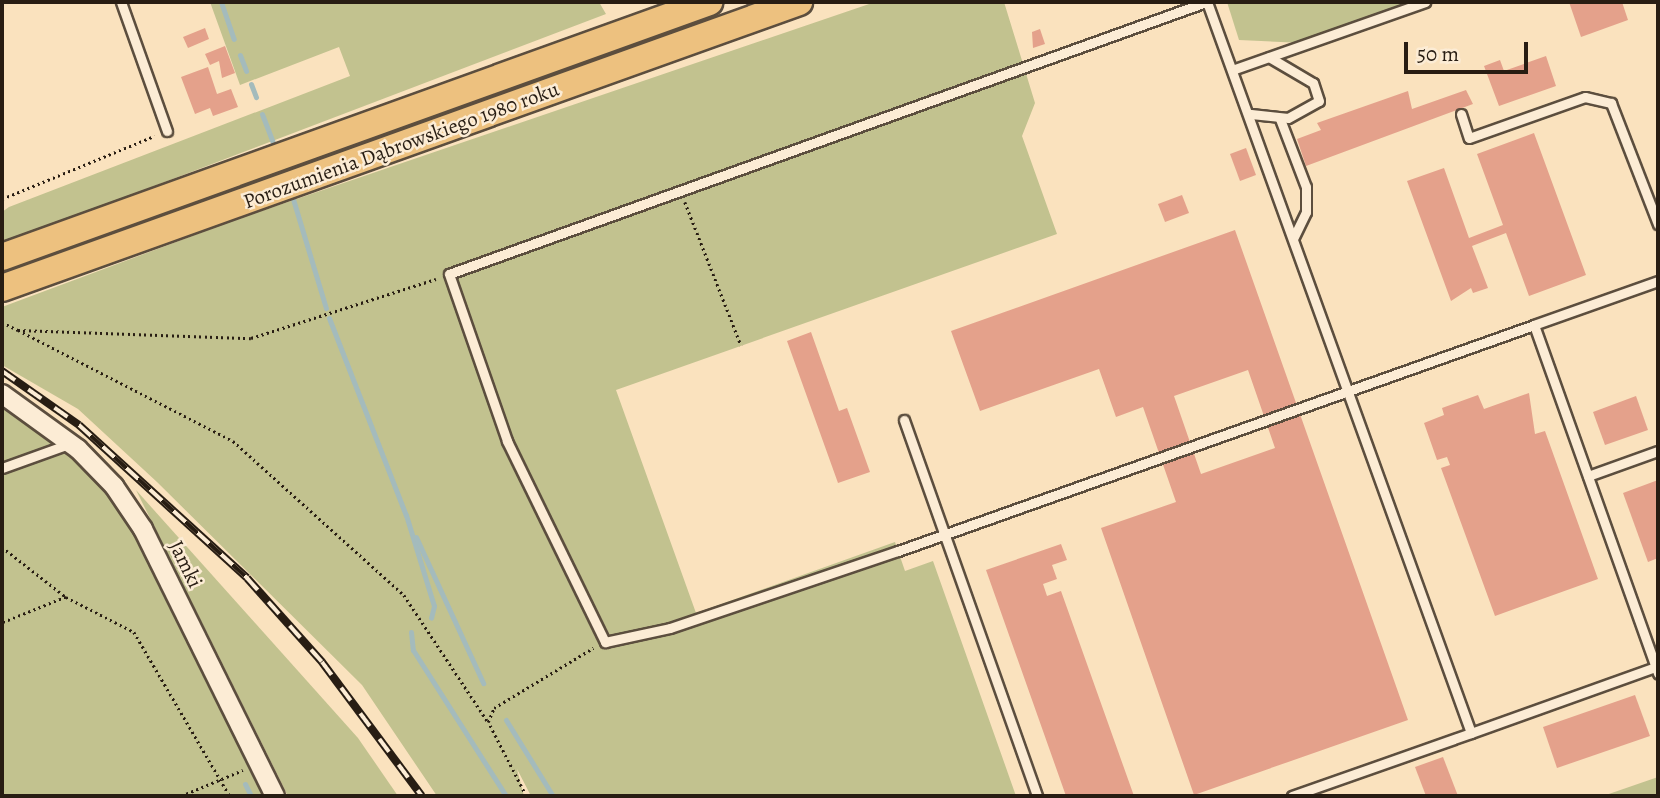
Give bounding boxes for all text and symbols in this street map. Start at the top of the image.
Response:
scale bar [1408,28,1532,72]
text: 50 m [1417,40,1459,68]
street label: Porozumienia Dąbrowskiego 1980 roku [240,76,562,214]
street label: Jamki [164,536,208,592]

